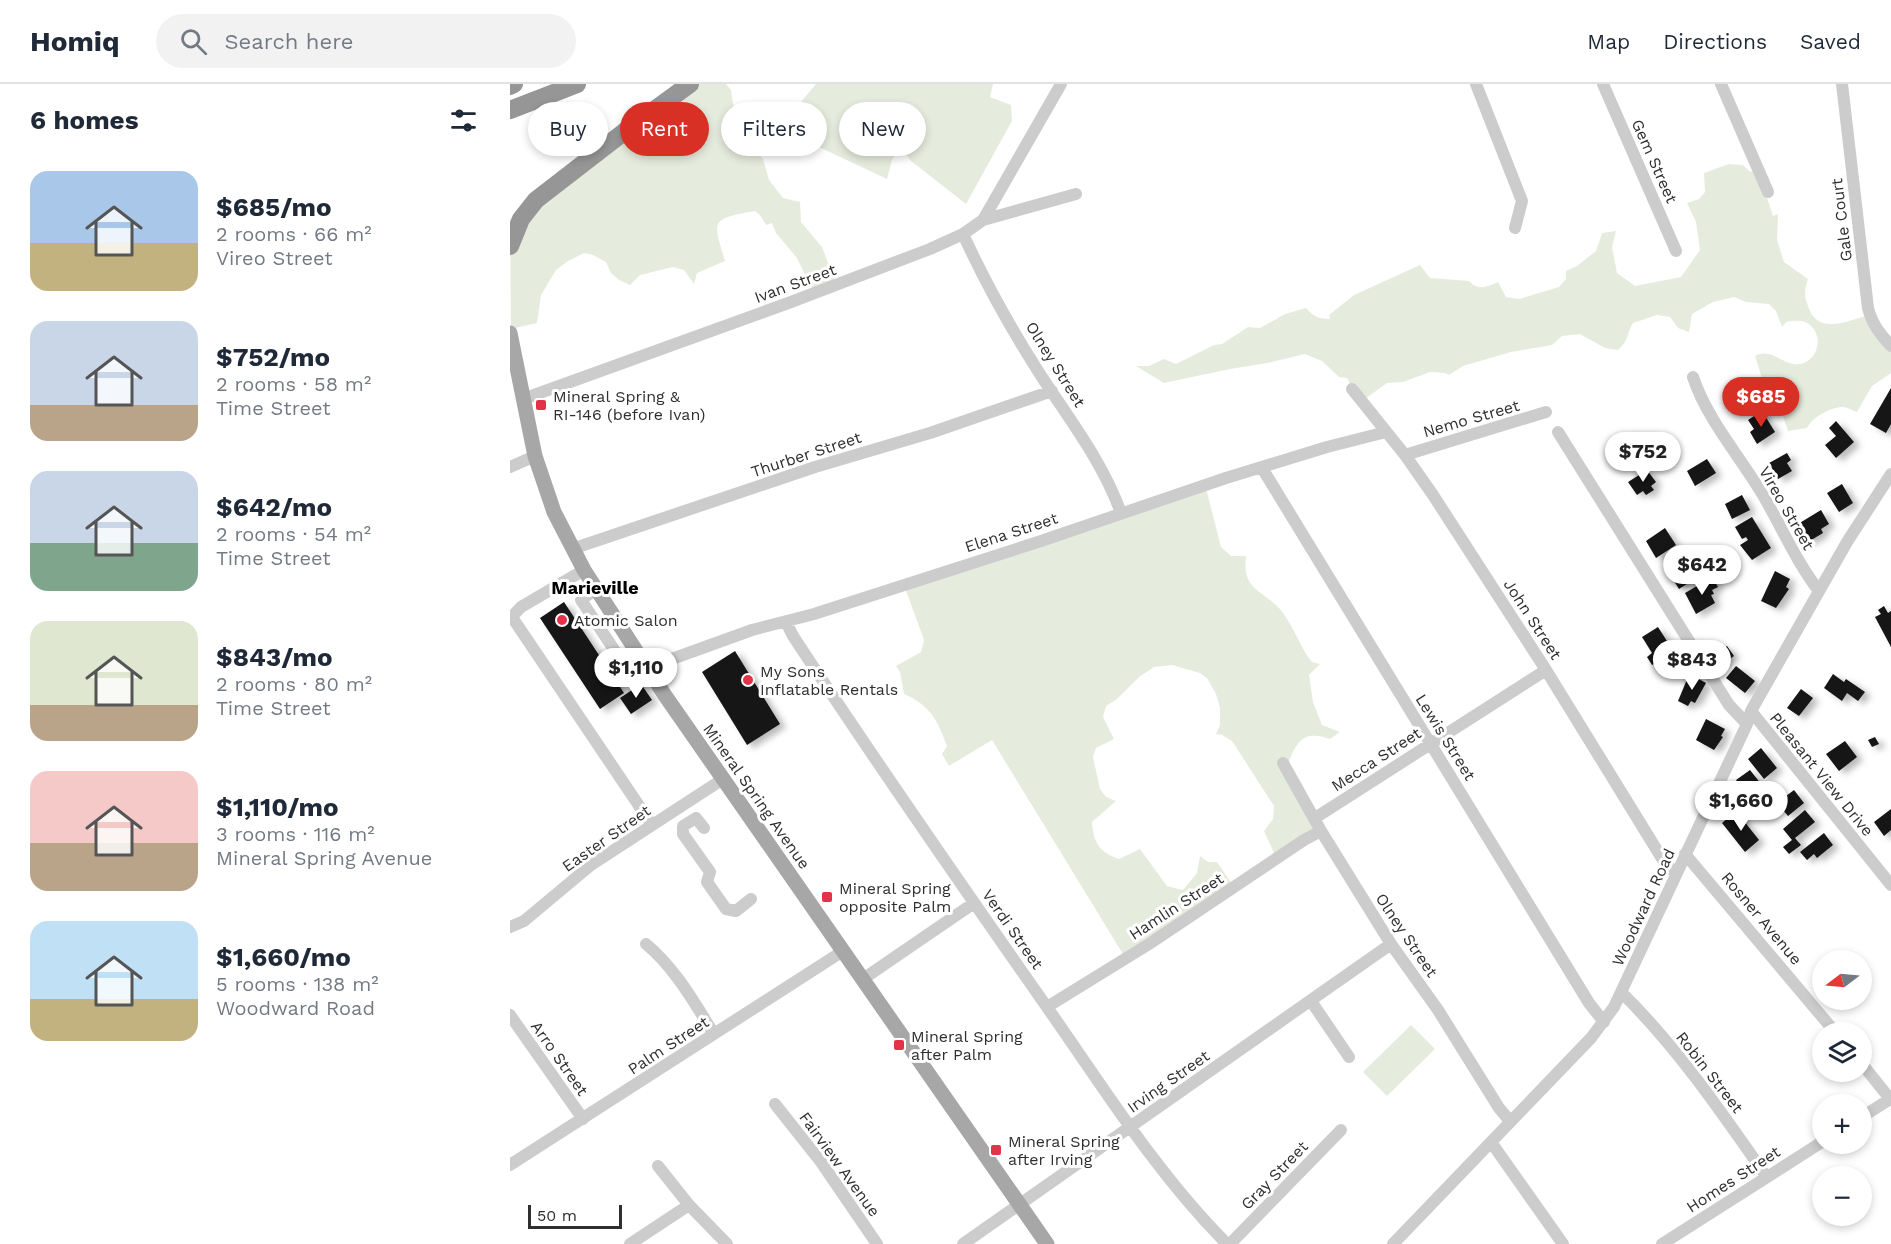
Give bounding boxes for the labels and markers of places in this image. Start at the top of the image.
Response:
pin: $685 [1725,377,1797,428]
place label: Mineral Spring & RI-146 (before Ivan) [553,387,705,424]
marker: Mineral Spring & RI-146 (before Ivan) [534,398,548,412]
pin: $752 [1607,432,1679,483]
pin: $642 [1666,545,1738,596]
place label: Atomic Salon [574,611,678,630]
marker: Atomic Salon [555,613,569,627]
pin: $843 [1656,640,1728,691]
pin: $1,110 [587,648,685,699]
place label: My Sons Inflatable Rentals [760,662,898,699]
marker: My Sons Inflatable Rentals [741,673,755,687]
pin: $1,660 [1692,781,1790,832]
place label: Mineral Spring opposite Palm [839,879,951,916]
marker: Mineral Spring opposite Palm [820,890,834,904]
place label: Mineral Spring after Palm [911,1027,1023,1064]
marker: Mineral Spring after Palm [892,1038,906,1052]
place label: Mineral Spring after Irving [1008,1132,1120,1169]
marker: Mineral Spring after Irving [989,1143,1003,1157]

